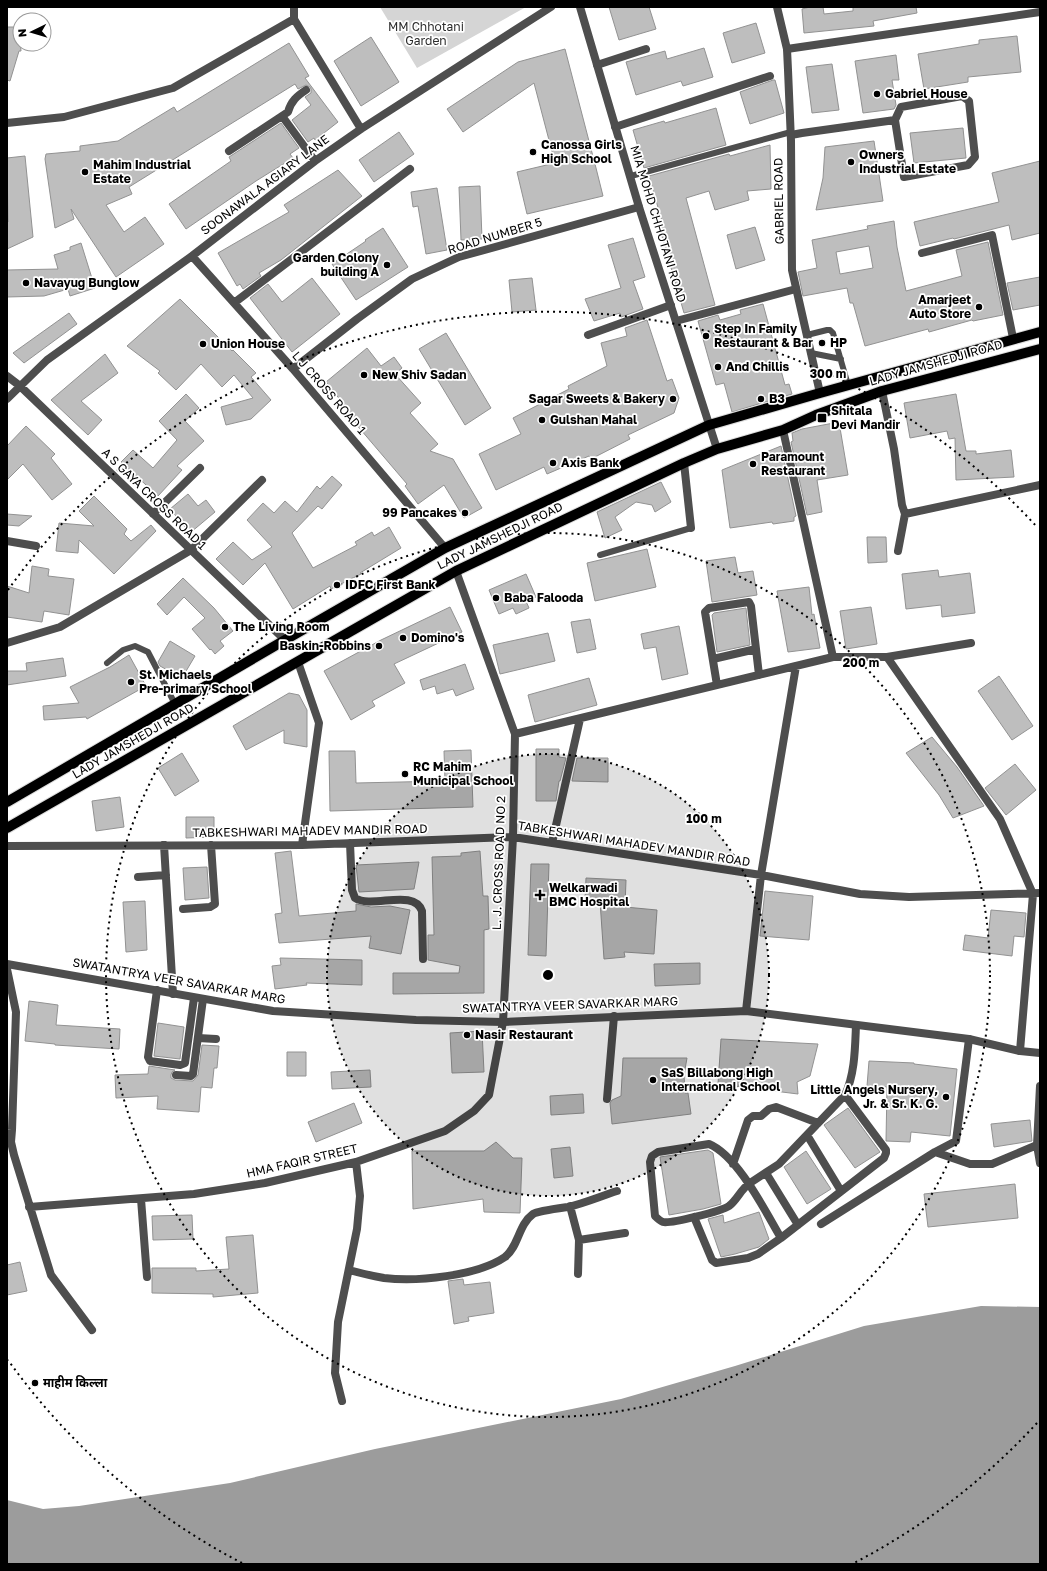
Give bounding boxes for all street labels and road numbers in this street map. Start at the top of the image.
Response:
street label: SOONAWALA AGIARY LANE [197,131,332,238]
street label: MIA MOHD CHHOTANI ROAD [627,143,690,304]
street label: GABRIEL ROAD [770,158,787,244]
street label: ROAD NUMBER 5 [446,214,544,257]
street label: LADY JAMSHEDJI ROAD [868,336,1004,389]
street label: L J CROSS ROAD 1 [289,348,370,437]
street label: A S GAYA CROSS ROAD 1 [99,445,210,553]
street label: LADY JAMSHEDJI ROAD [435,499,565,572]
street label: LADY JAMSHEDJI ROAD [69,700,196,782]
street label: L. J. CROSS ROAD NO 2 [489,796,508,930]
street label: TABKESHWARI MAHADEV MANDIR ROAD [517,818,751,869]
street label: TABKESHWARI MAHADEV MANDIR ROAD [192,821,428,840]
street label: SWATANTRYA VEER SAVARKAR MARG [71,954,287,1007]
street label: SWATANTRYA VEER SAVARKAR MARG [462,993,678,1016]
street label: HMA FAQIR STREET [245,1140,360,1181]

